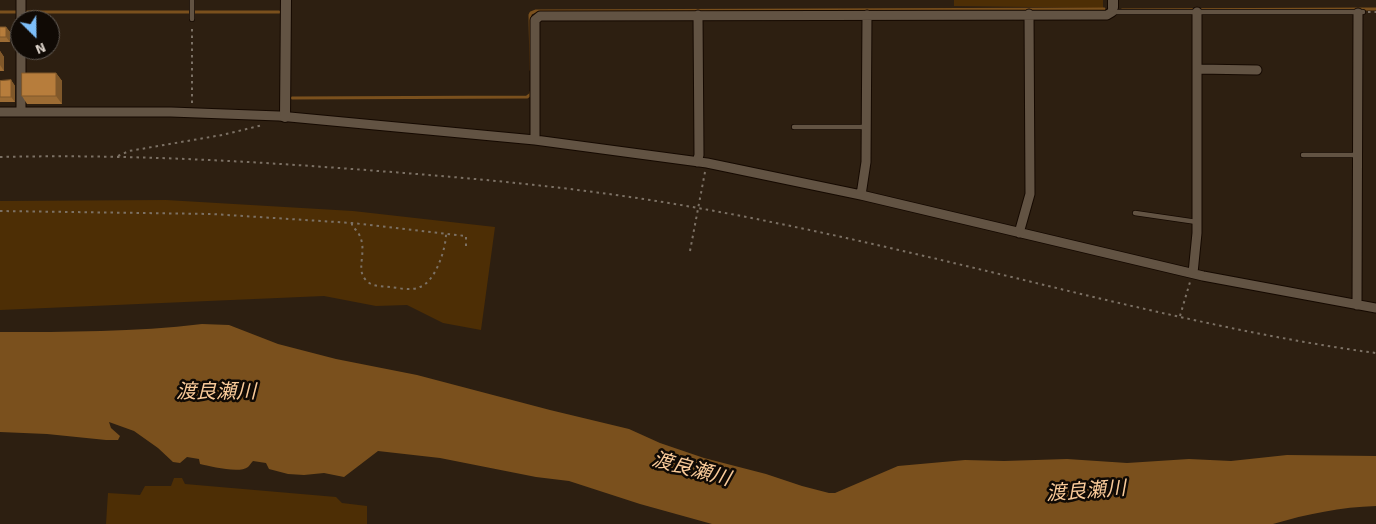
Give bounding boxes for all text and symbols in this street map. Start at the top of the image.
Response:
north arrow [10,10,60,60]
text: N [33,39,48,58]
water label: 渡良瀬川 [176,381,256,405]
water label: 渡良瀬川 [649,448,733,492]
water label: 渡良瀬川 [1045,477,1127,507]

